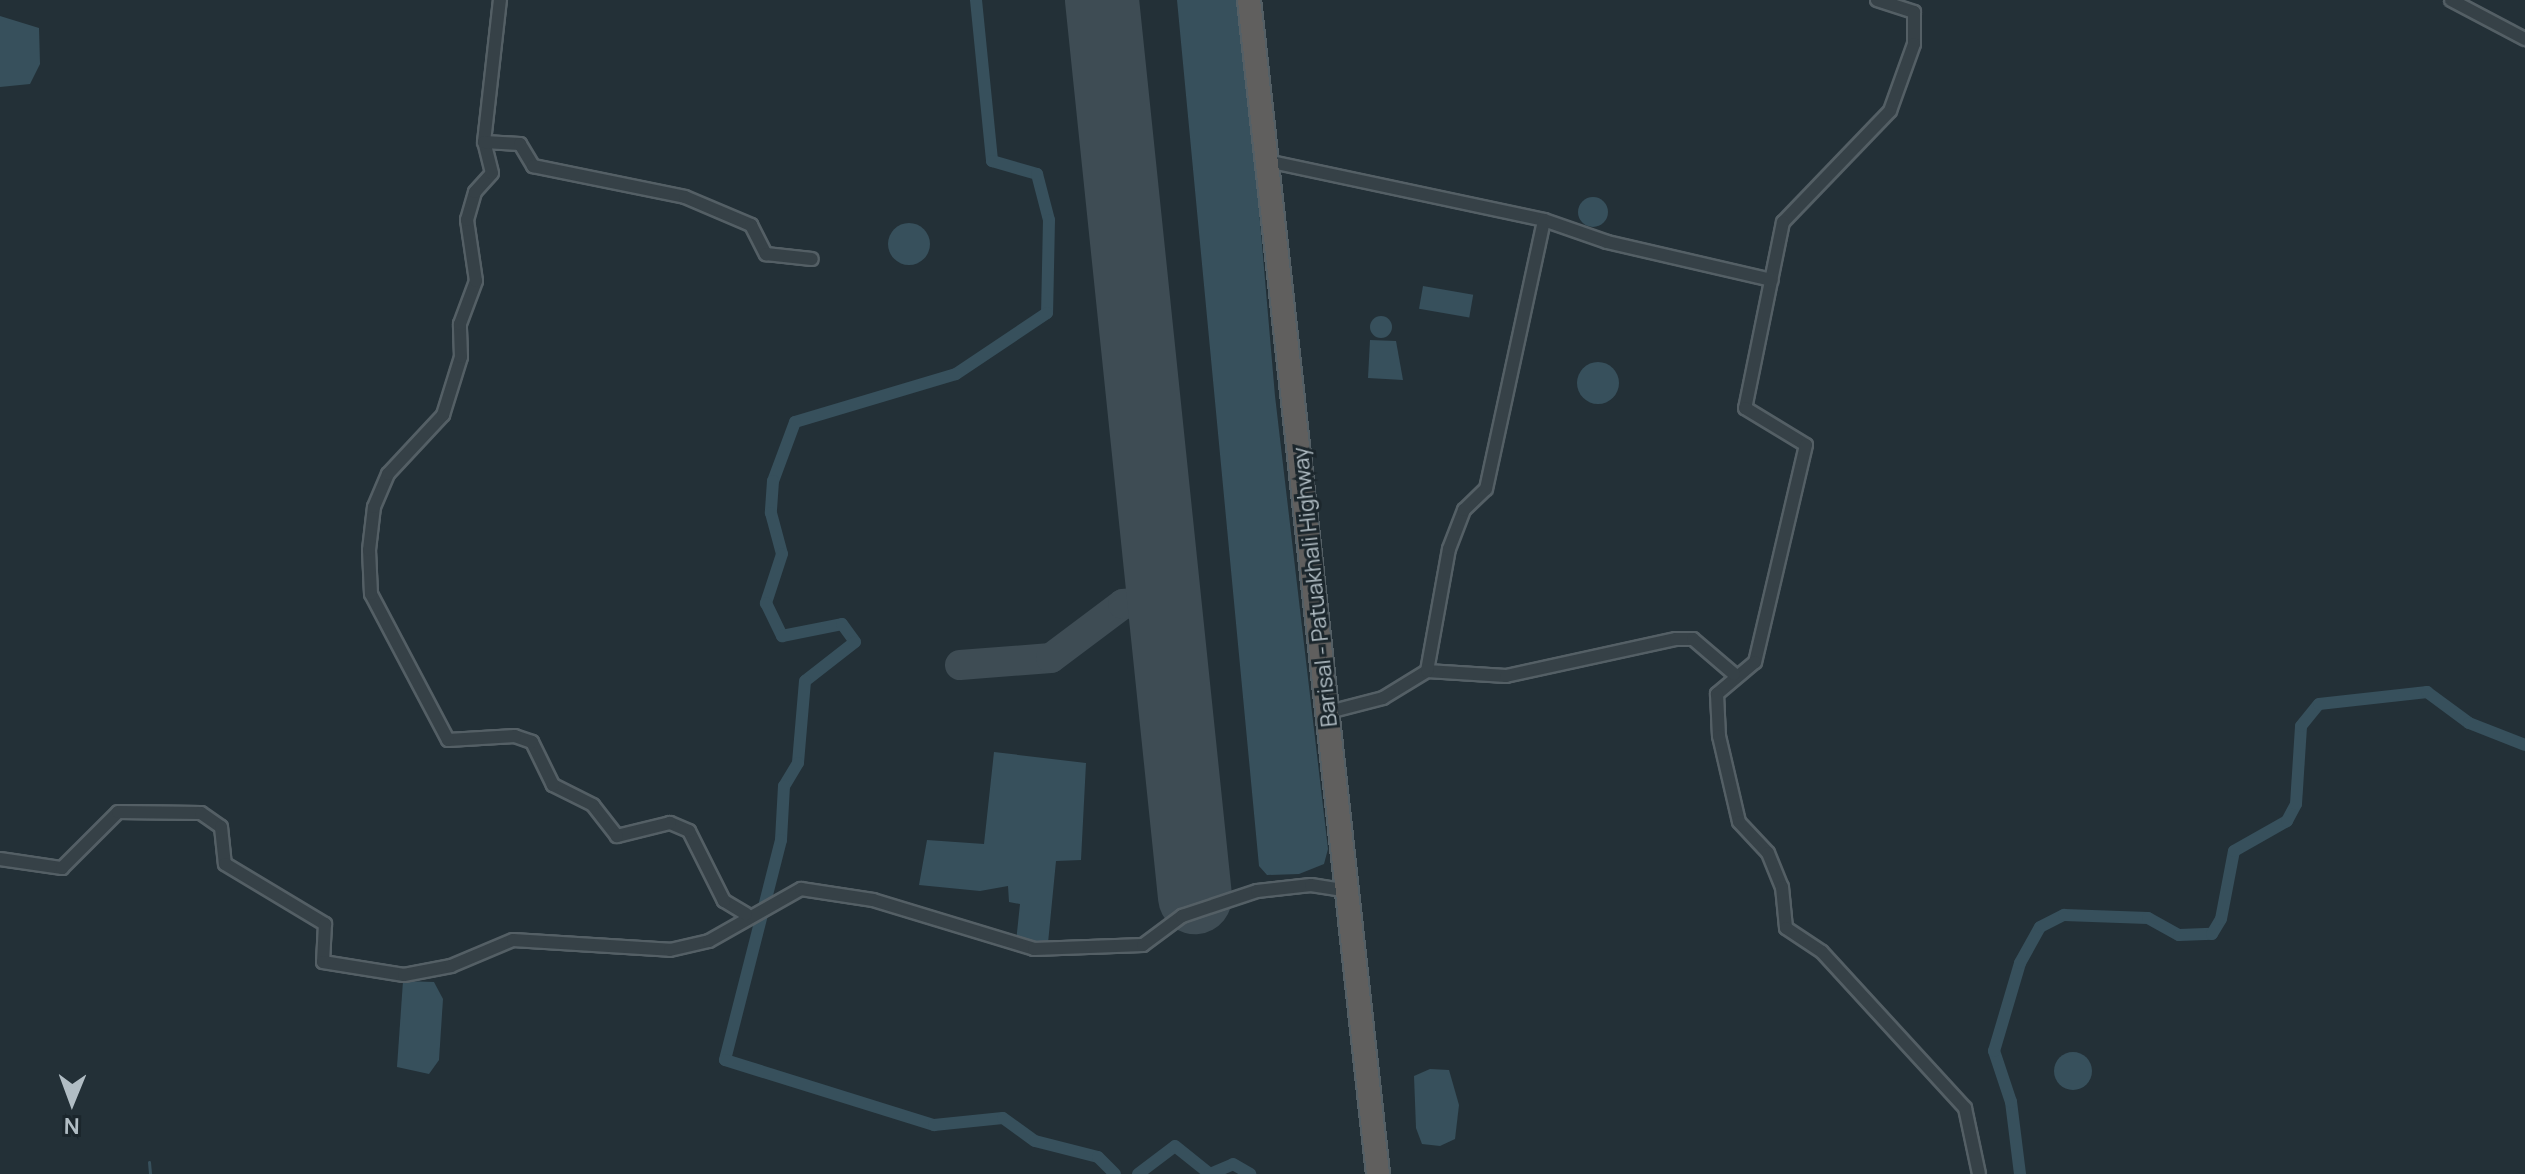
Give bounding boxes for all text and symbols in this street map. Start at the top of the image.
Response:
street label: Barisal - Patuakhali Highway [1287,446,1343,728]
north arrow [32,1062,112,1142]
text: N [63,1111,80,1141]

